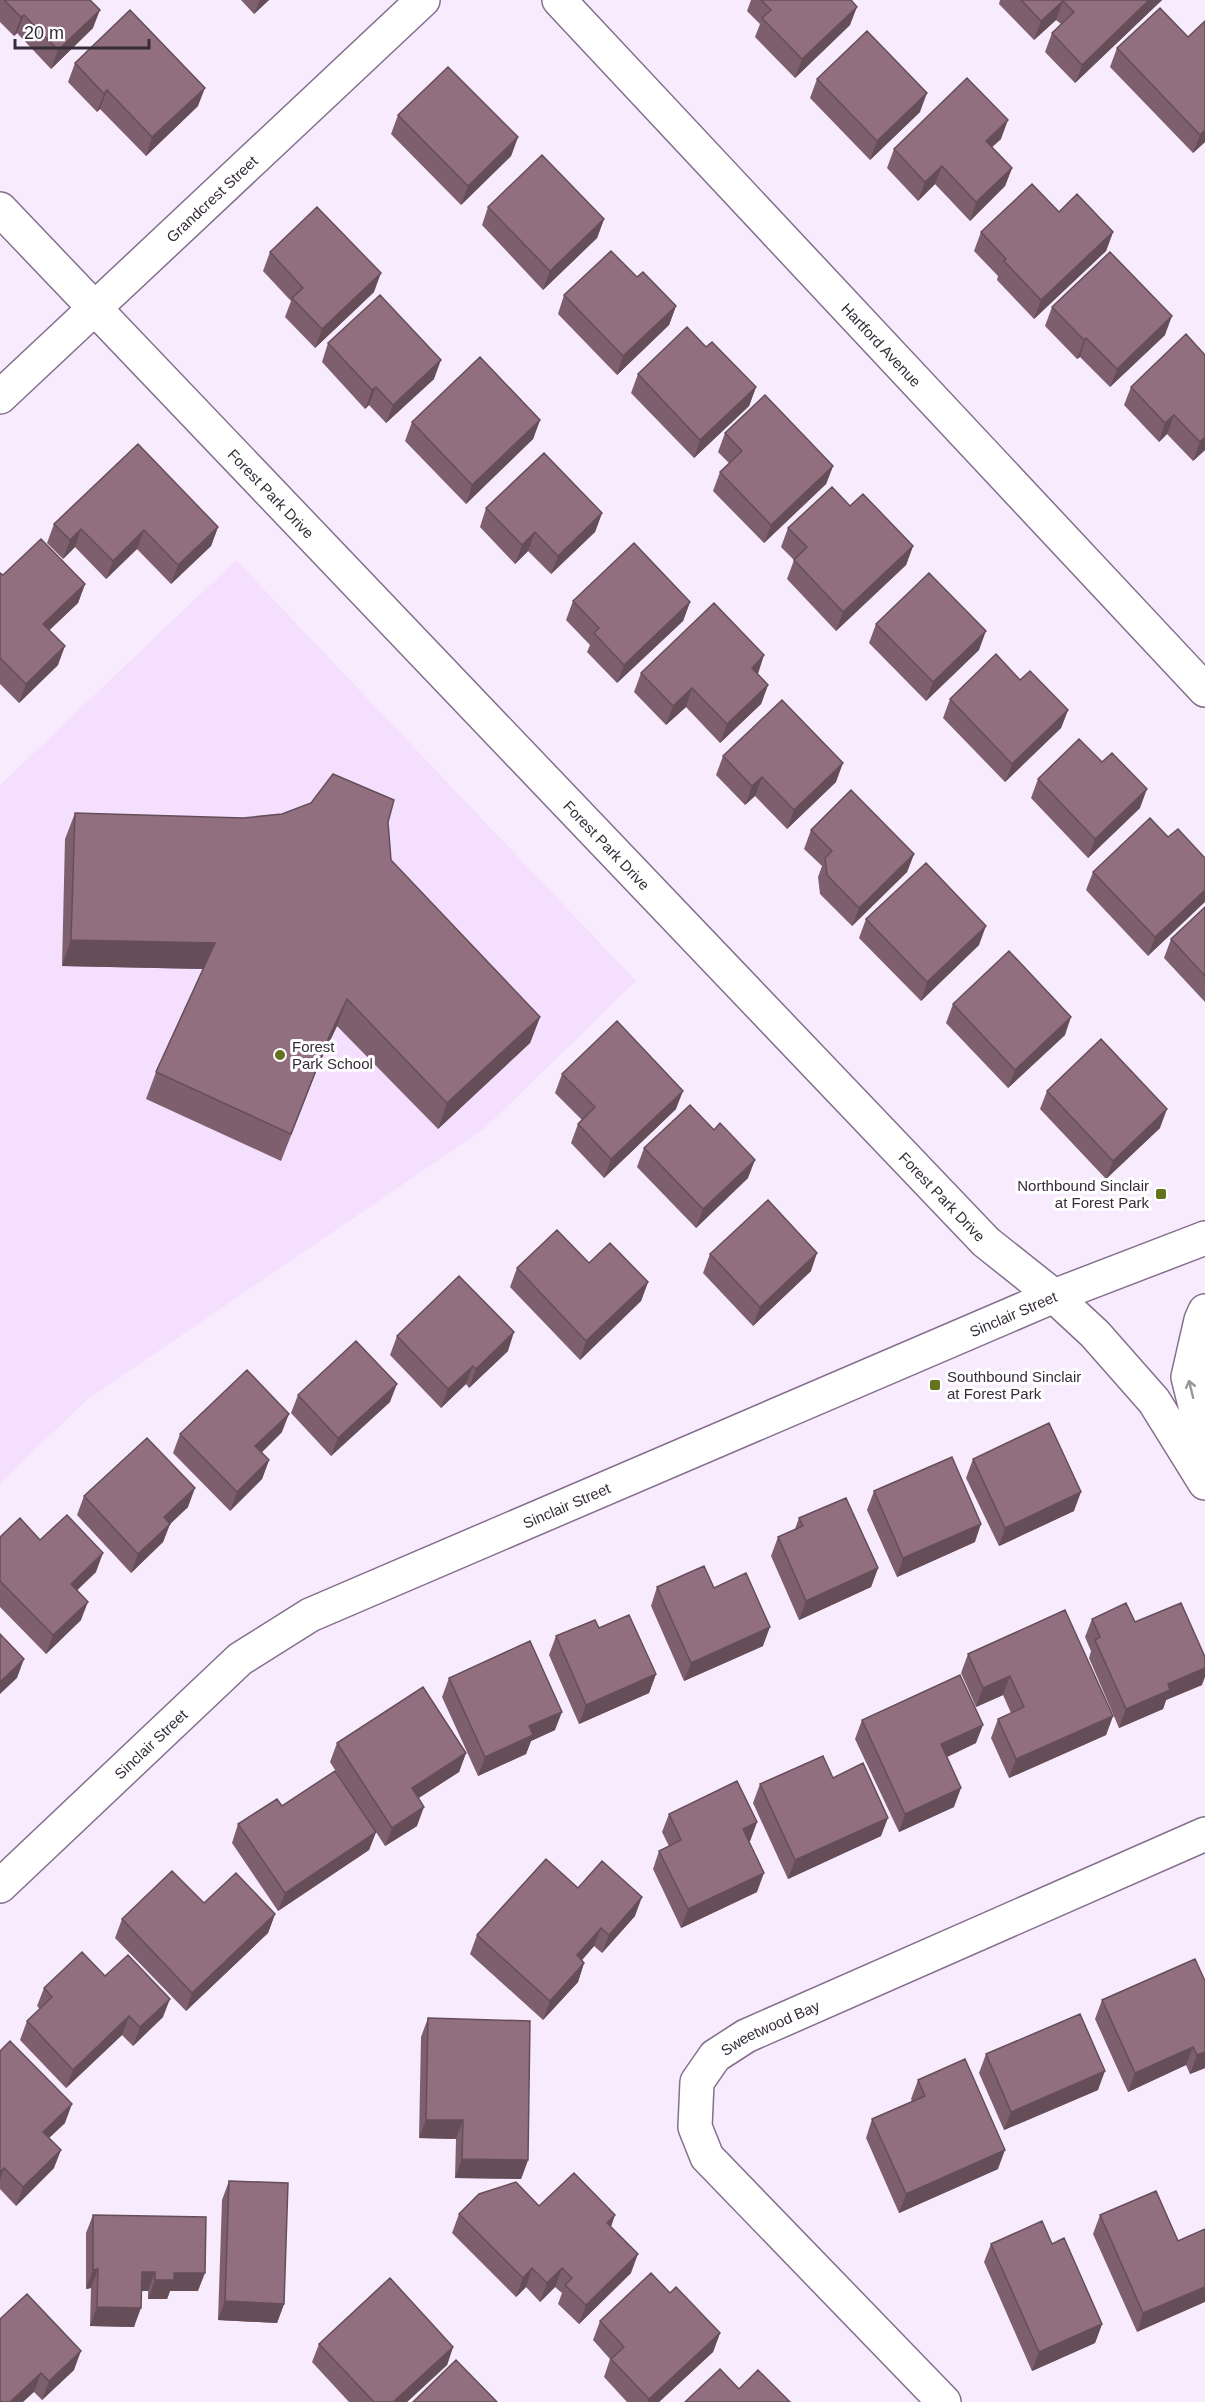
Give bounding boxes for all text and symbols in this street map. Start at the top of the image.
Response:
scale bar [15,12,148,50]
text: 20 m [24,23,64,43]
street label: Grandcrest Street [162,151,261,245]
street label: Hartford Avenue [838,299,925,390]
street label: Forest Park Drive [225,445,318,541]
street label: Forest Park Drive [560,797,653,893]
place label: Forest Park School [292,1038,373,1072]
marker: Forest Park School [273,1048,287,1062]
street label: Forest Park Drive [896,1148,989,1245]
place label: Northbound Sinclair at Forest Park [1017,1177,1149,1211]
marker: Northbound Sinclair at Forest Park [1154,1187,1168,1201]
street label: Sinclair Street [967,1287,1060,1340]
place label: Southbound Sinclair at Forest Park [947,1368,1081,1402]
marker: Southbound Sinclair at Forest Park [928,1378,942,1392]
one-way arrow [1185,1380,1197,1399]
street label: Sinclair Street [520,1479,613,1531]
street label: Sinclair Street [111,1705,191,1782]
street label: Sweetwood Bay [717,1996,822,2059]

